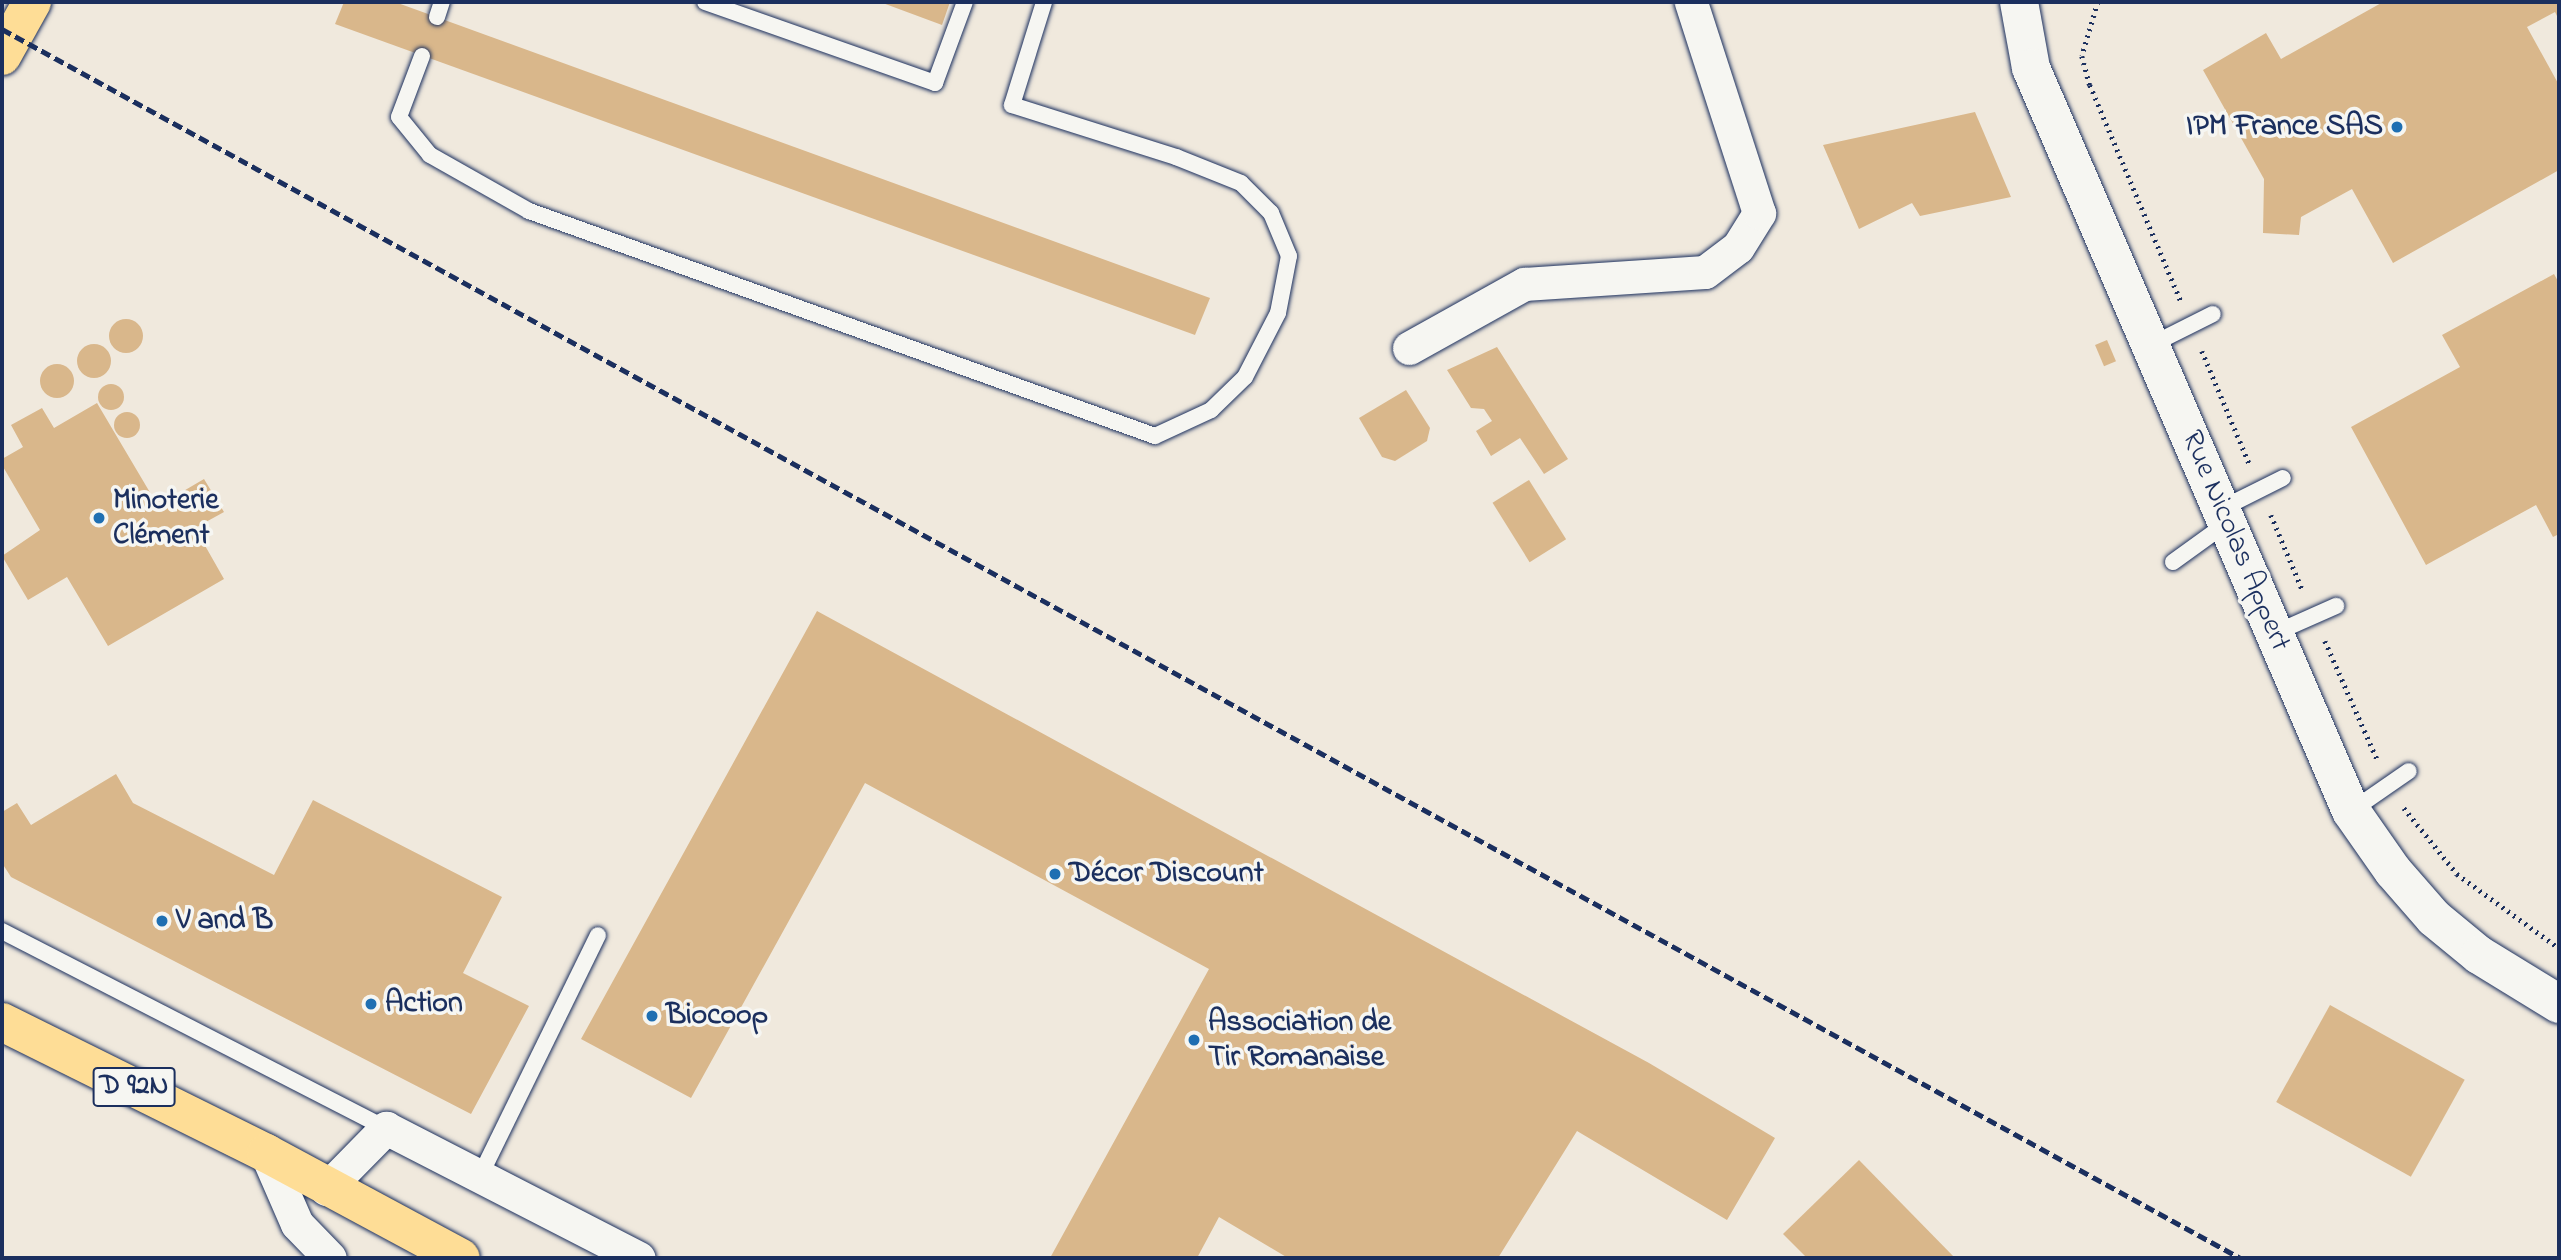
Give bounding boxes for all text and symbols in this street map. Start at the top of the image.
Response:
place label: IPM France SAS [2186,109,2383,145]
marker: IPM France SAS [2389,119,2405,135]
street label: Rue Nicolas Appert [2172,425,2298,657]
place label: Minoterie Clément [113,483,219,554]
marker: Minoterie Clément [91,510,107,526]
place label: Décor Discount [1069,856,1264,892]
marker: Décor Discount [1047,866,1063,882]
place label: V and B [176,903,273,939]
marker: V and B [154,913,170,929]
place label: Action [385,986,463,1022]
marker: Action [363,996,379,1012]
place label: Biocoop [666,998,768,1034]
place label: Association de Tir Romanaise [1208,1005,1391,1076]
marker: Biocoop [644,1008,660,1024]
marker: Association de Tir Romanaise [1186,1032,1202,1048]
road number: D 92N [92,1062,176,1112]

